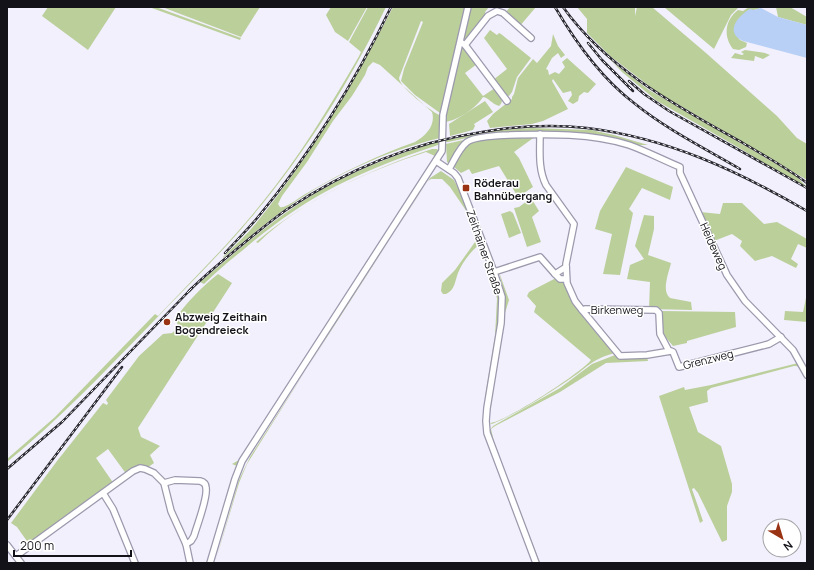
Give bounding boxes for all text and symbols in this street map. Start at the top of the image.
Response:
place label: Röderau Bahnübergang [474,175,552,203]
marker: Röderau Bahnübergang [461,183,471,193]
street label: Zeithainer Straße [463,208,507,297]
street label: Heideweg [697,220,731,272]
street label: Birkenweg [591,302,643,317]
place label: Abzweig Zeithain Bogendreieck [175,309,267,337]
marker: Abzweig Zeithain Bogendreieck [162,317,172,327]
street label: Grenzweg [681,346,735,372]
north arrow [762,518,802,558]
scale bar [14,532,131,558]
text: 200 m [20,537,54,554]
text: N [781,538,796,555]

